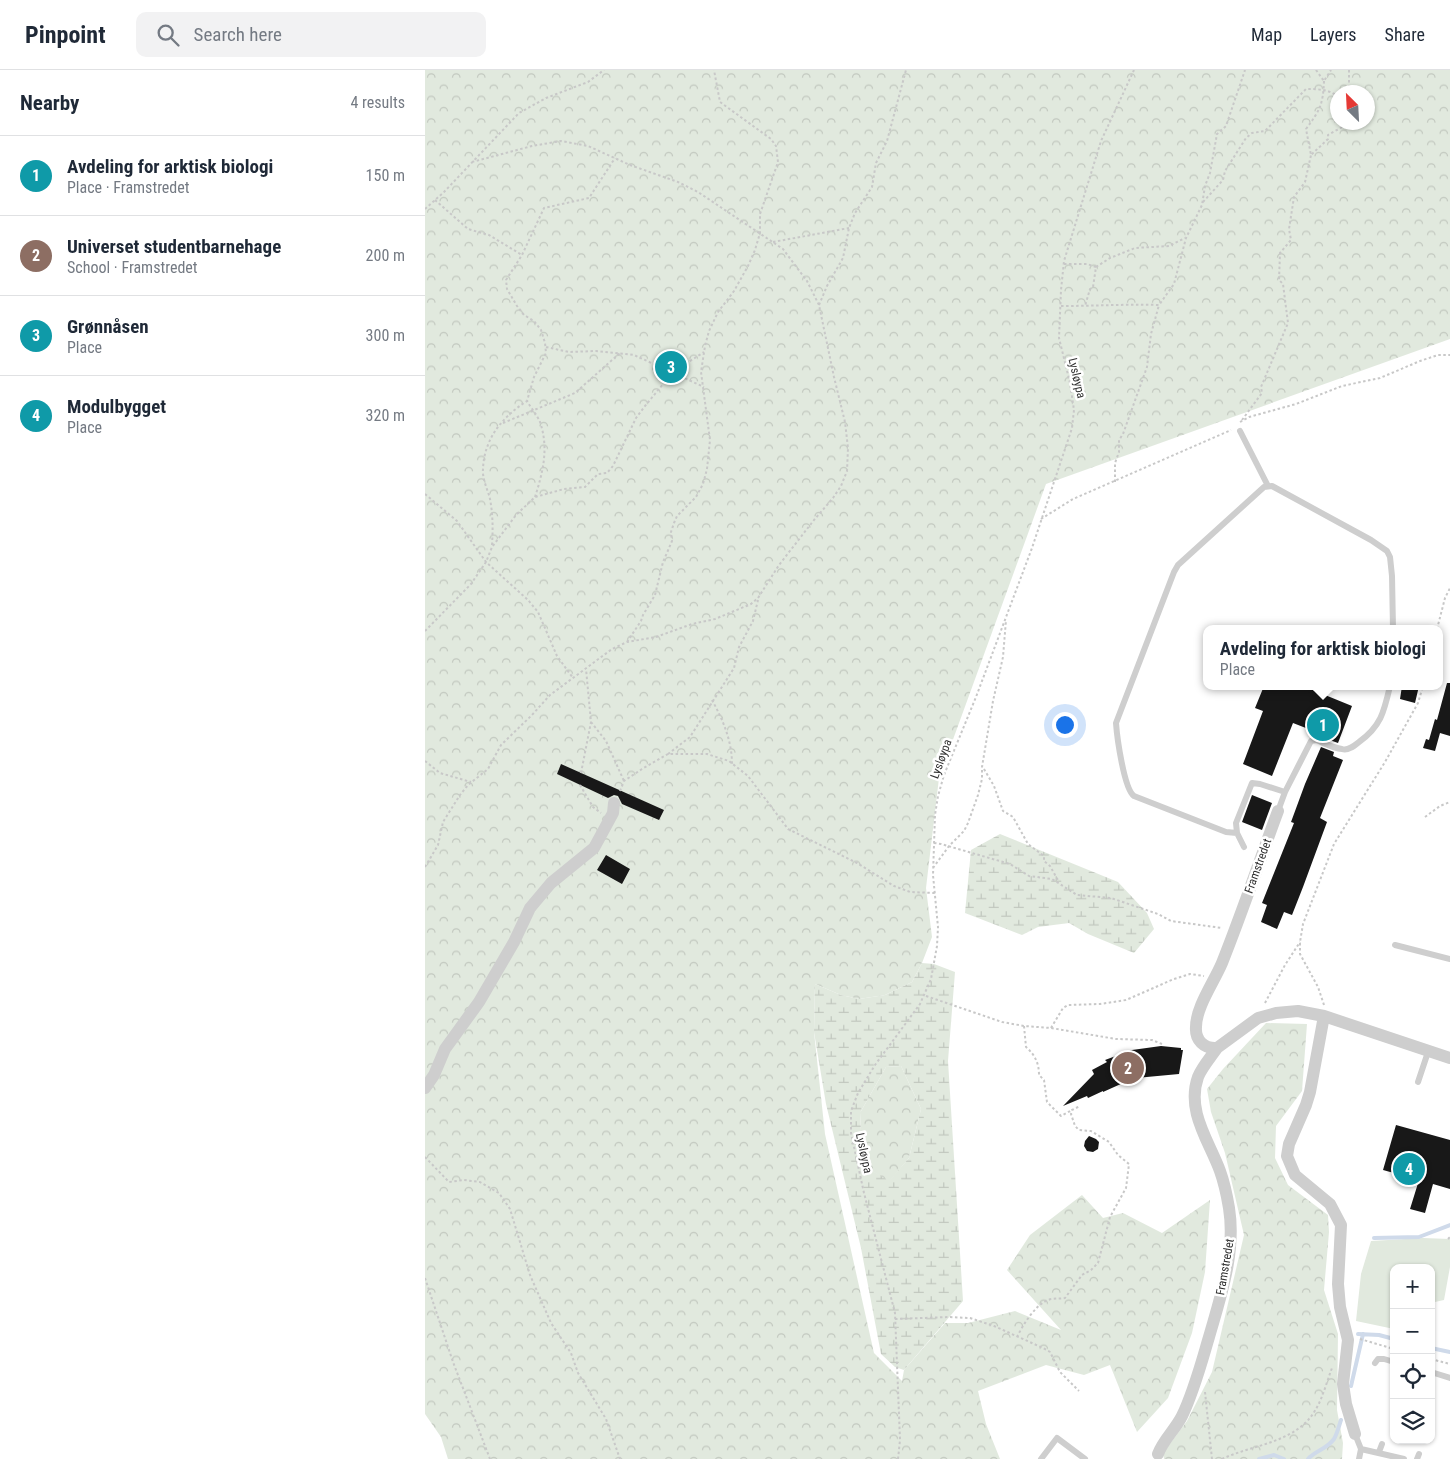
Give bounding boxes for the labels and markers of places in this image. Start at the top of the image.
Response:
pin: 3 [655,348,687,386]
pin: 1 [1307,706,1339,744]
pin: 2 [1112,1049,1144,1087]
pin: 4 [1393,1150,1425,1188]

